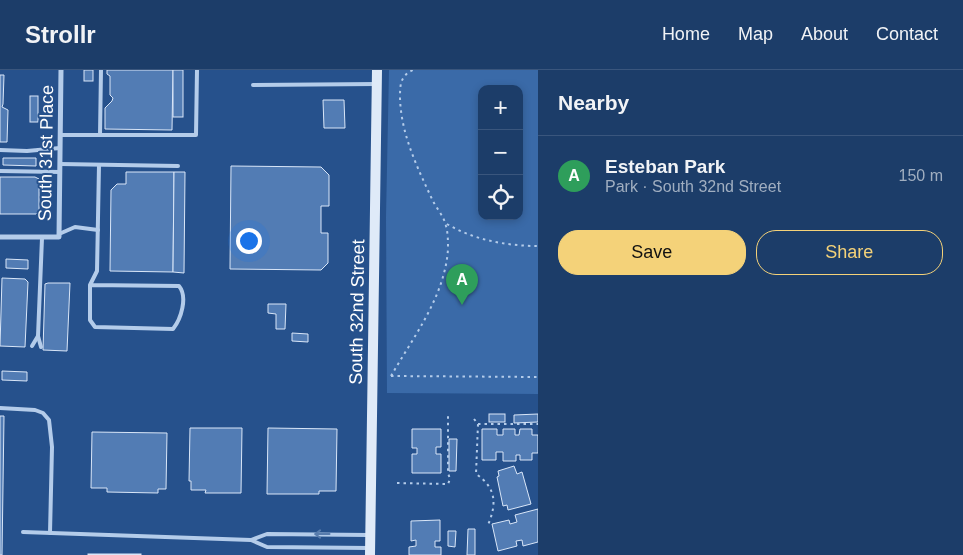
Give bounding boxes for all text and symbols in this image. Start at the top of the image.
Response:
text: Strollr [25,21,96,48]
text: Home [662,24,710,44]
text: Map [738,24,773,44]
text: About [801,24,848,44]
text: Contact [876,24,938,44]
street label: South 31st Place [35,85,57,221]
map controls [478,85,523,220]
button: + [478,85,523,130]
text: Nearby [558,91,629,114]
button: − [478,130,523,175]
text: Esteban Park [605,156,725,177]
text: A [568,167,580,184]
text: 150 m [899,167,943,184]
button: locate [478,175,523,220]
text: Park · South 32nd Street [605,178,781,195]
your location [236,228,262,254]
button: Save [558,230,746,275]
button: Share [756,230,943,275]
street label: South 32nd Street [346,239,368,385]
pin: A [446,264,478,305]
one-way arrow [314,529,330,539]

